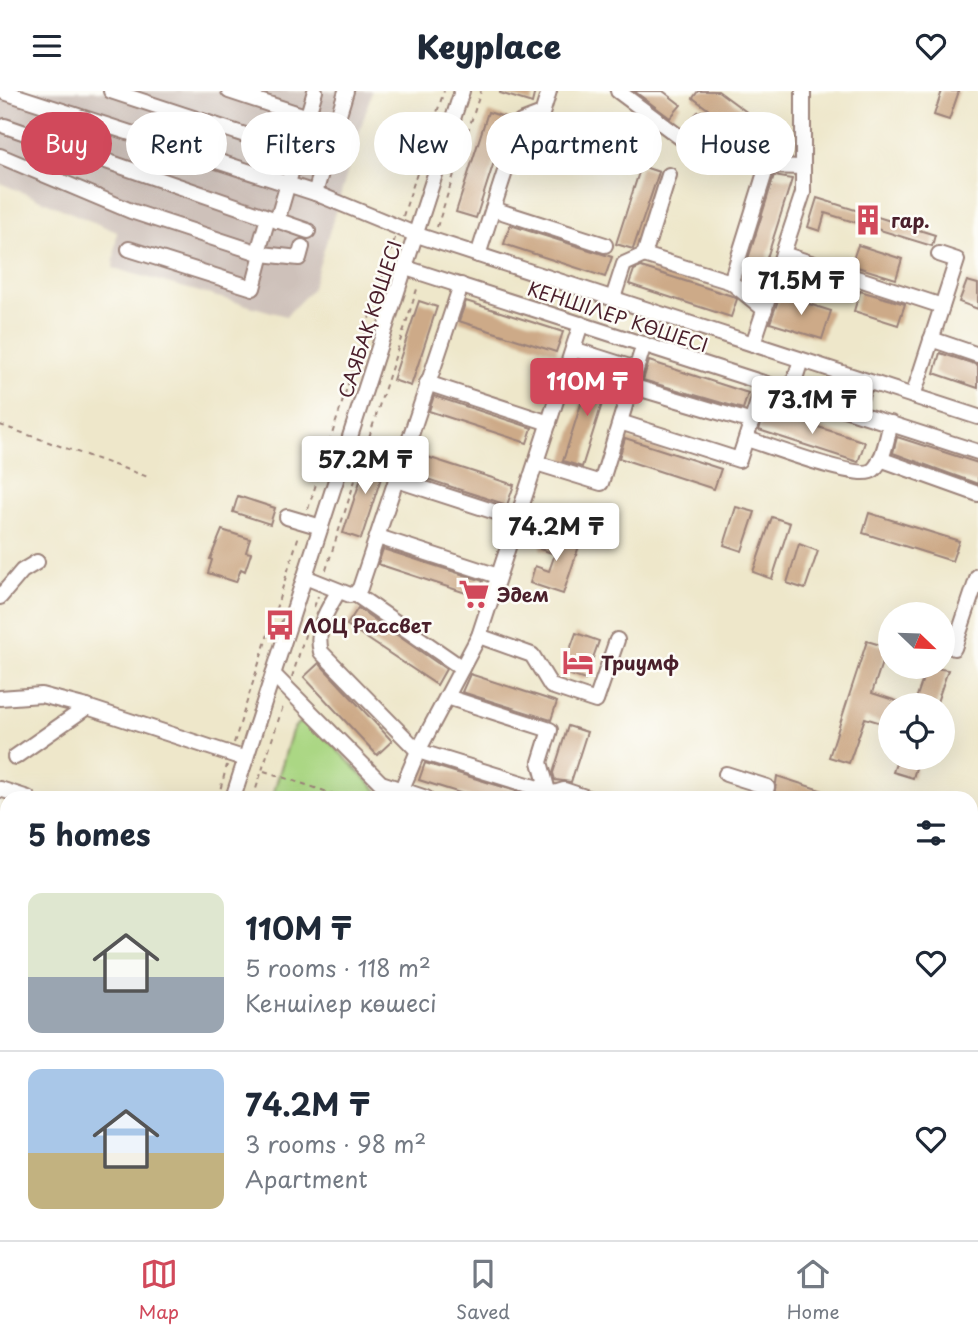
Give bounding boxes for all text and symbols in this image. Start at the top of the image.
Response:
text: Keyplace [417,22,561,70]
icon: menu [28,27,66,65]
icon: heart [912,27,950,65]
chip: Buy [21,112,112,175]
chip: Rent [126,112,227,175]
chip: Filters [241,112,360,175]
chip: New [374,112,472,175]
chip: Apartment [486,112,662,175]
chip: House [676,112,795,175]
building icon: гар. [851,203,885,237]
place label: гар. [891,206,930,234]
street label: САЯБАҚ КӨШЕСІ [330,237,408,401]
pin: 71.5M ₸ [736,257,866,317]
text: 71.5M ₸ [758,262,844,297]
street label: КЕНШІЛЕР КӨШЕСІ [524,274,712,358]
pin: 110M ₸ [530,359,644,418]
text: 110M ₸ [546,363,628,398]
pin: 73.1M ₸ [747,377,877,436]
text: 73.1M ₸ [768,381,856,416]
pin: 57.2M ₸ [300,437,430,496]
text: 57.2M ₸ [318,441,412,476]
pin: 74.2M ₸ [491,503,621,563]
text: 74.2M ₸ [508,508,604,543]
supermarket icon: Эдем [457,577,491,611]
place label: Эдем [497,580,549,608]
north arrow [878,602,956,679]
map controls [878,602,955,770]
bus stop icon: ЛОЦ Рассвет [263,608,297,642]
place label: ЛОЦ Рассвет [303,611,432,639]
hotel icon: Триумф [561,645,595,679]
place label: Триумф [601,648,679,676]
button: locate [878,693,955,770]
text: 5 homes [28,811,151,856]
icon: filters [912,814,950,852]
text: 110M ₸ [245,905,351,950]
icon: home [84,921,168,1005]
icon: heart [912,944,950,982]
text: 5 rooms · 118 m² [245,950,431,985]
text: Кеншілер көшесі [245,985,437,1020]
text: 74.2M ₸ [245,1081,370,1126]
icon: home [84,1097,168,1181]
icon: heart [912,1120,950,1158]
text: 3 rooms · 98 m² [245,1126,426,1161]
text: Apartment [245,1161,368,1196]
tab: Map [138,1255,179,1325]
tab: Saved [456,1255,510,1325]
tab: Home [787,1255,840,1325]

